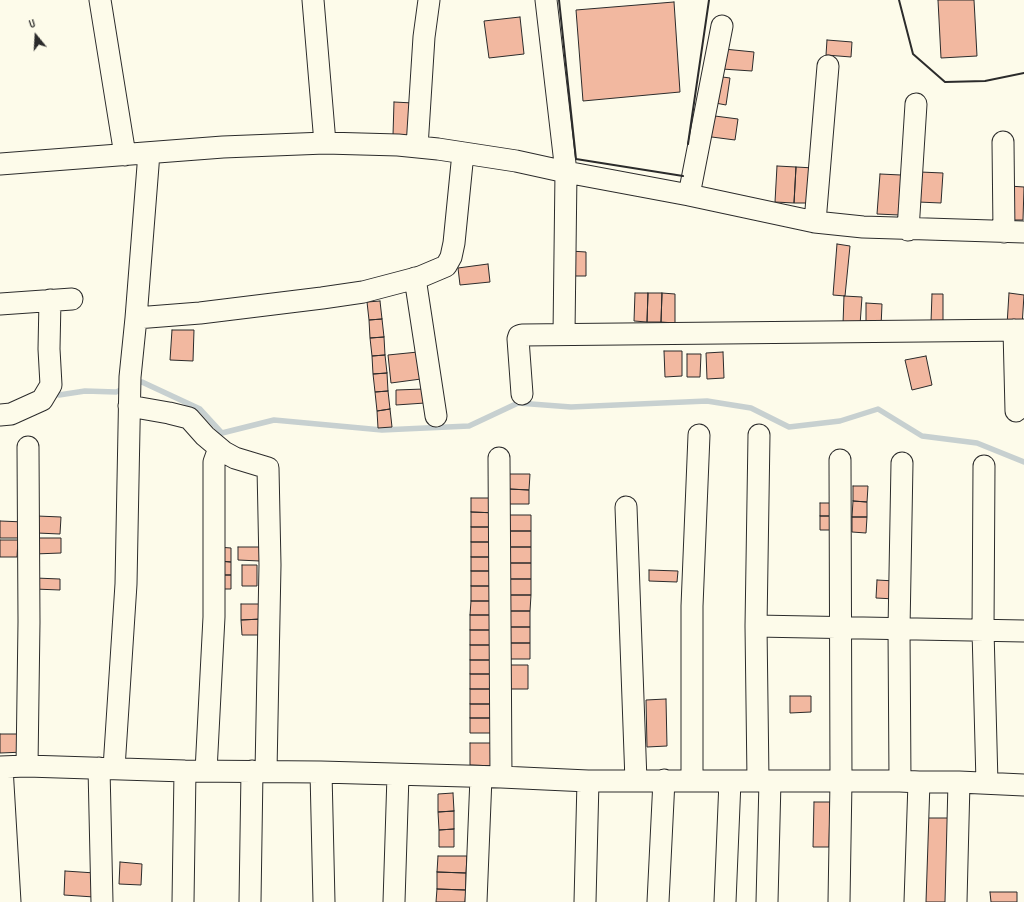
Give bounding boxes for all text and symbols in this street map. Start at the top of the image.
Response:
north arrow [16,16,56,56]
text: U [27,17,37,31]

